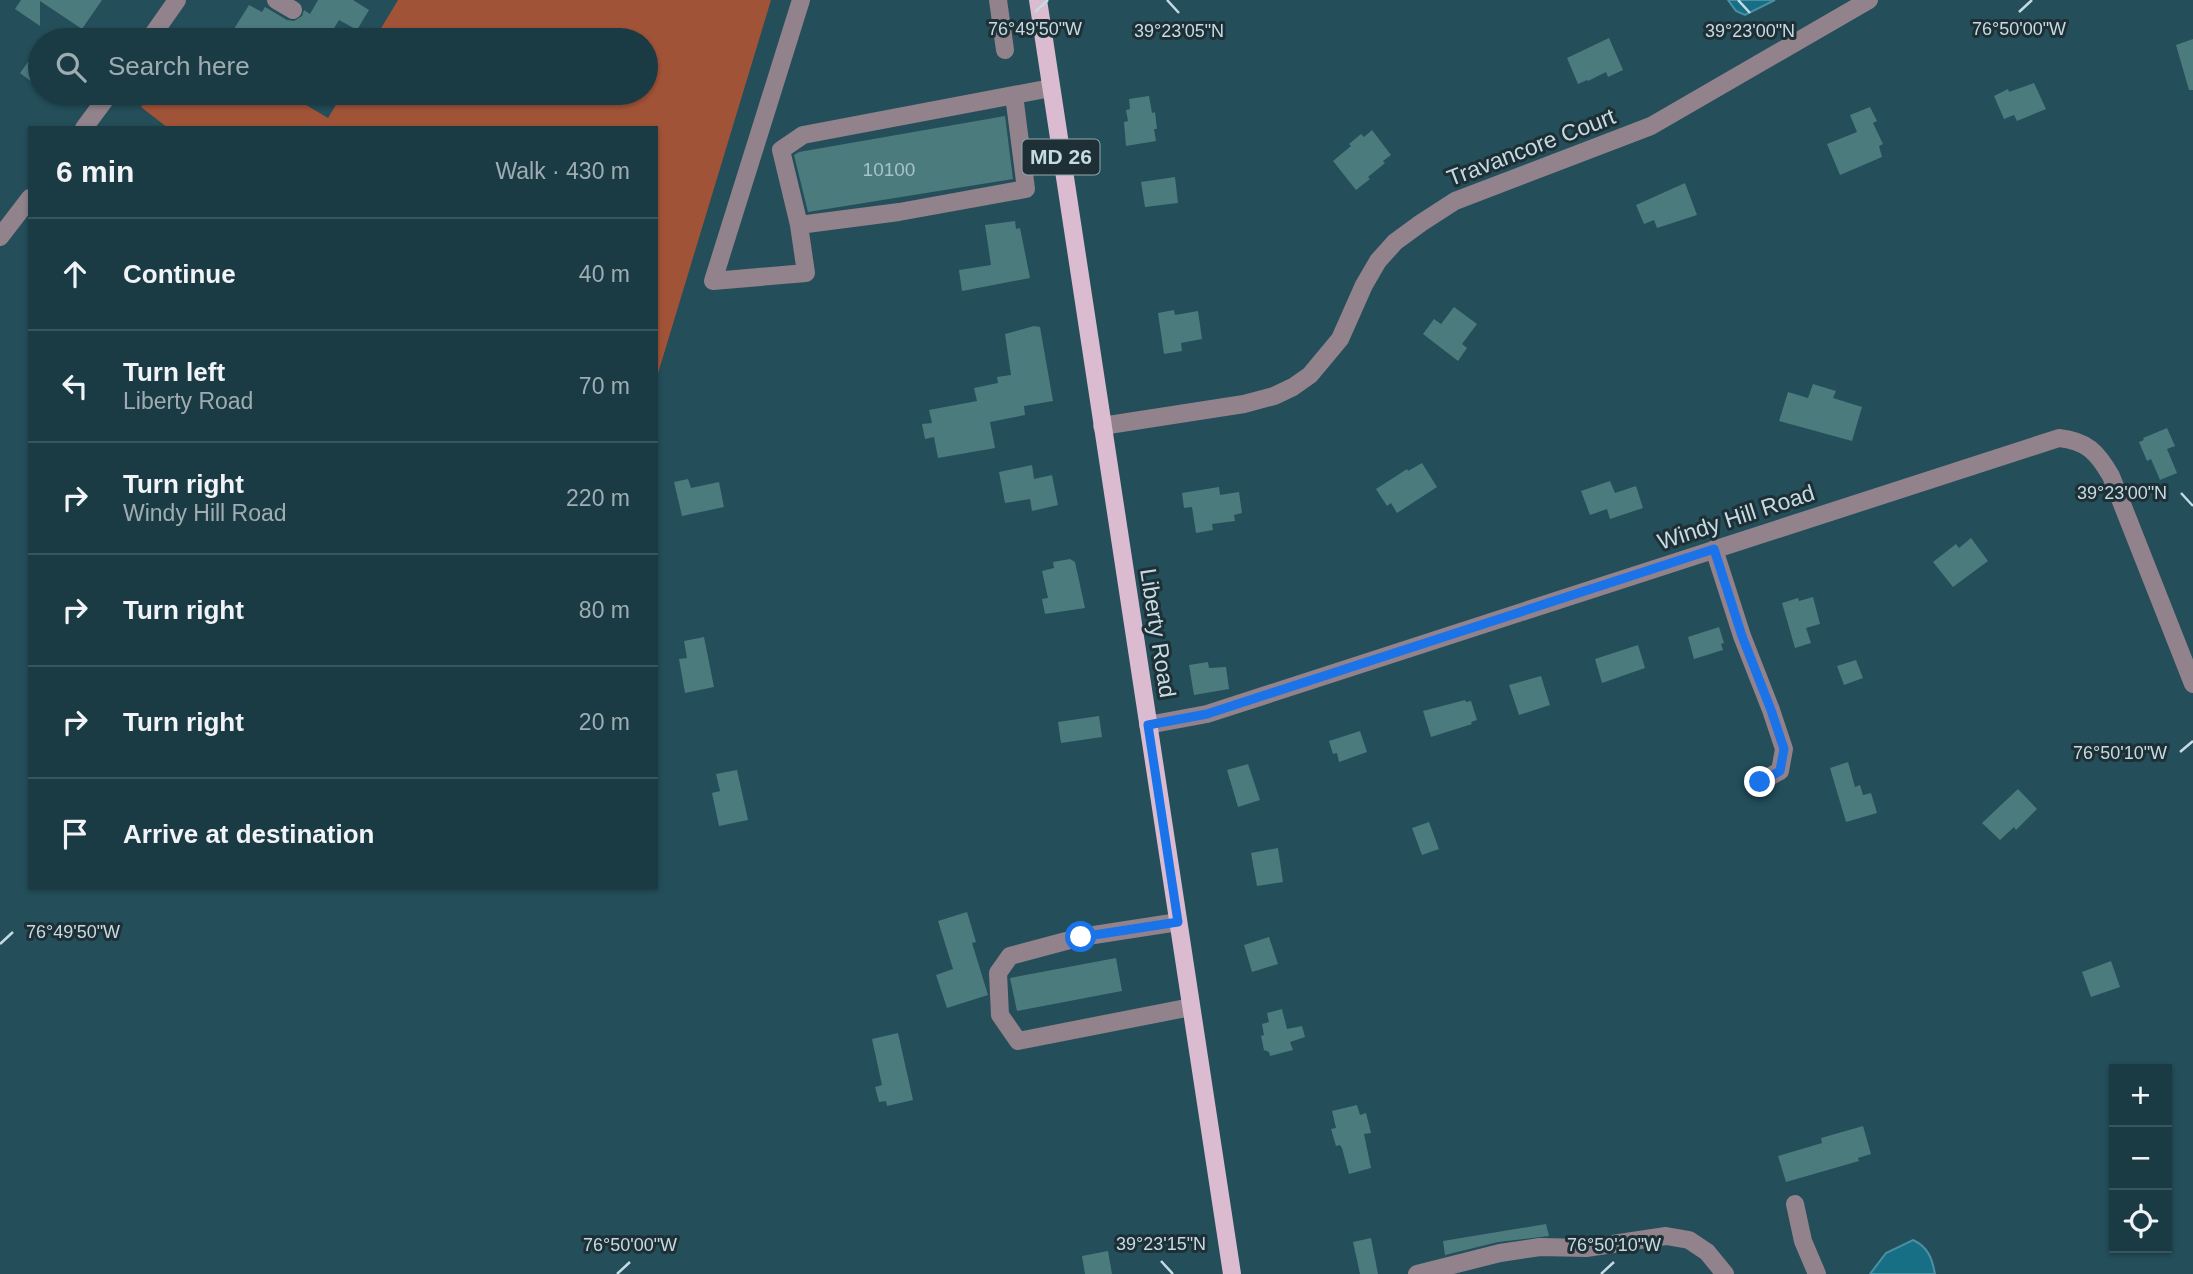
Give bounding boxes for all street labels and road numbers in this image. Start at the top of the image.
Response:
street label: Travancore Court [1443,103,1619,191]
road number: MD 26 [1023,140,1100,174]
street label: Windy Hill Road [1654,479,1818,555]
street label: Liberty Road [1135,567,1181,699]

